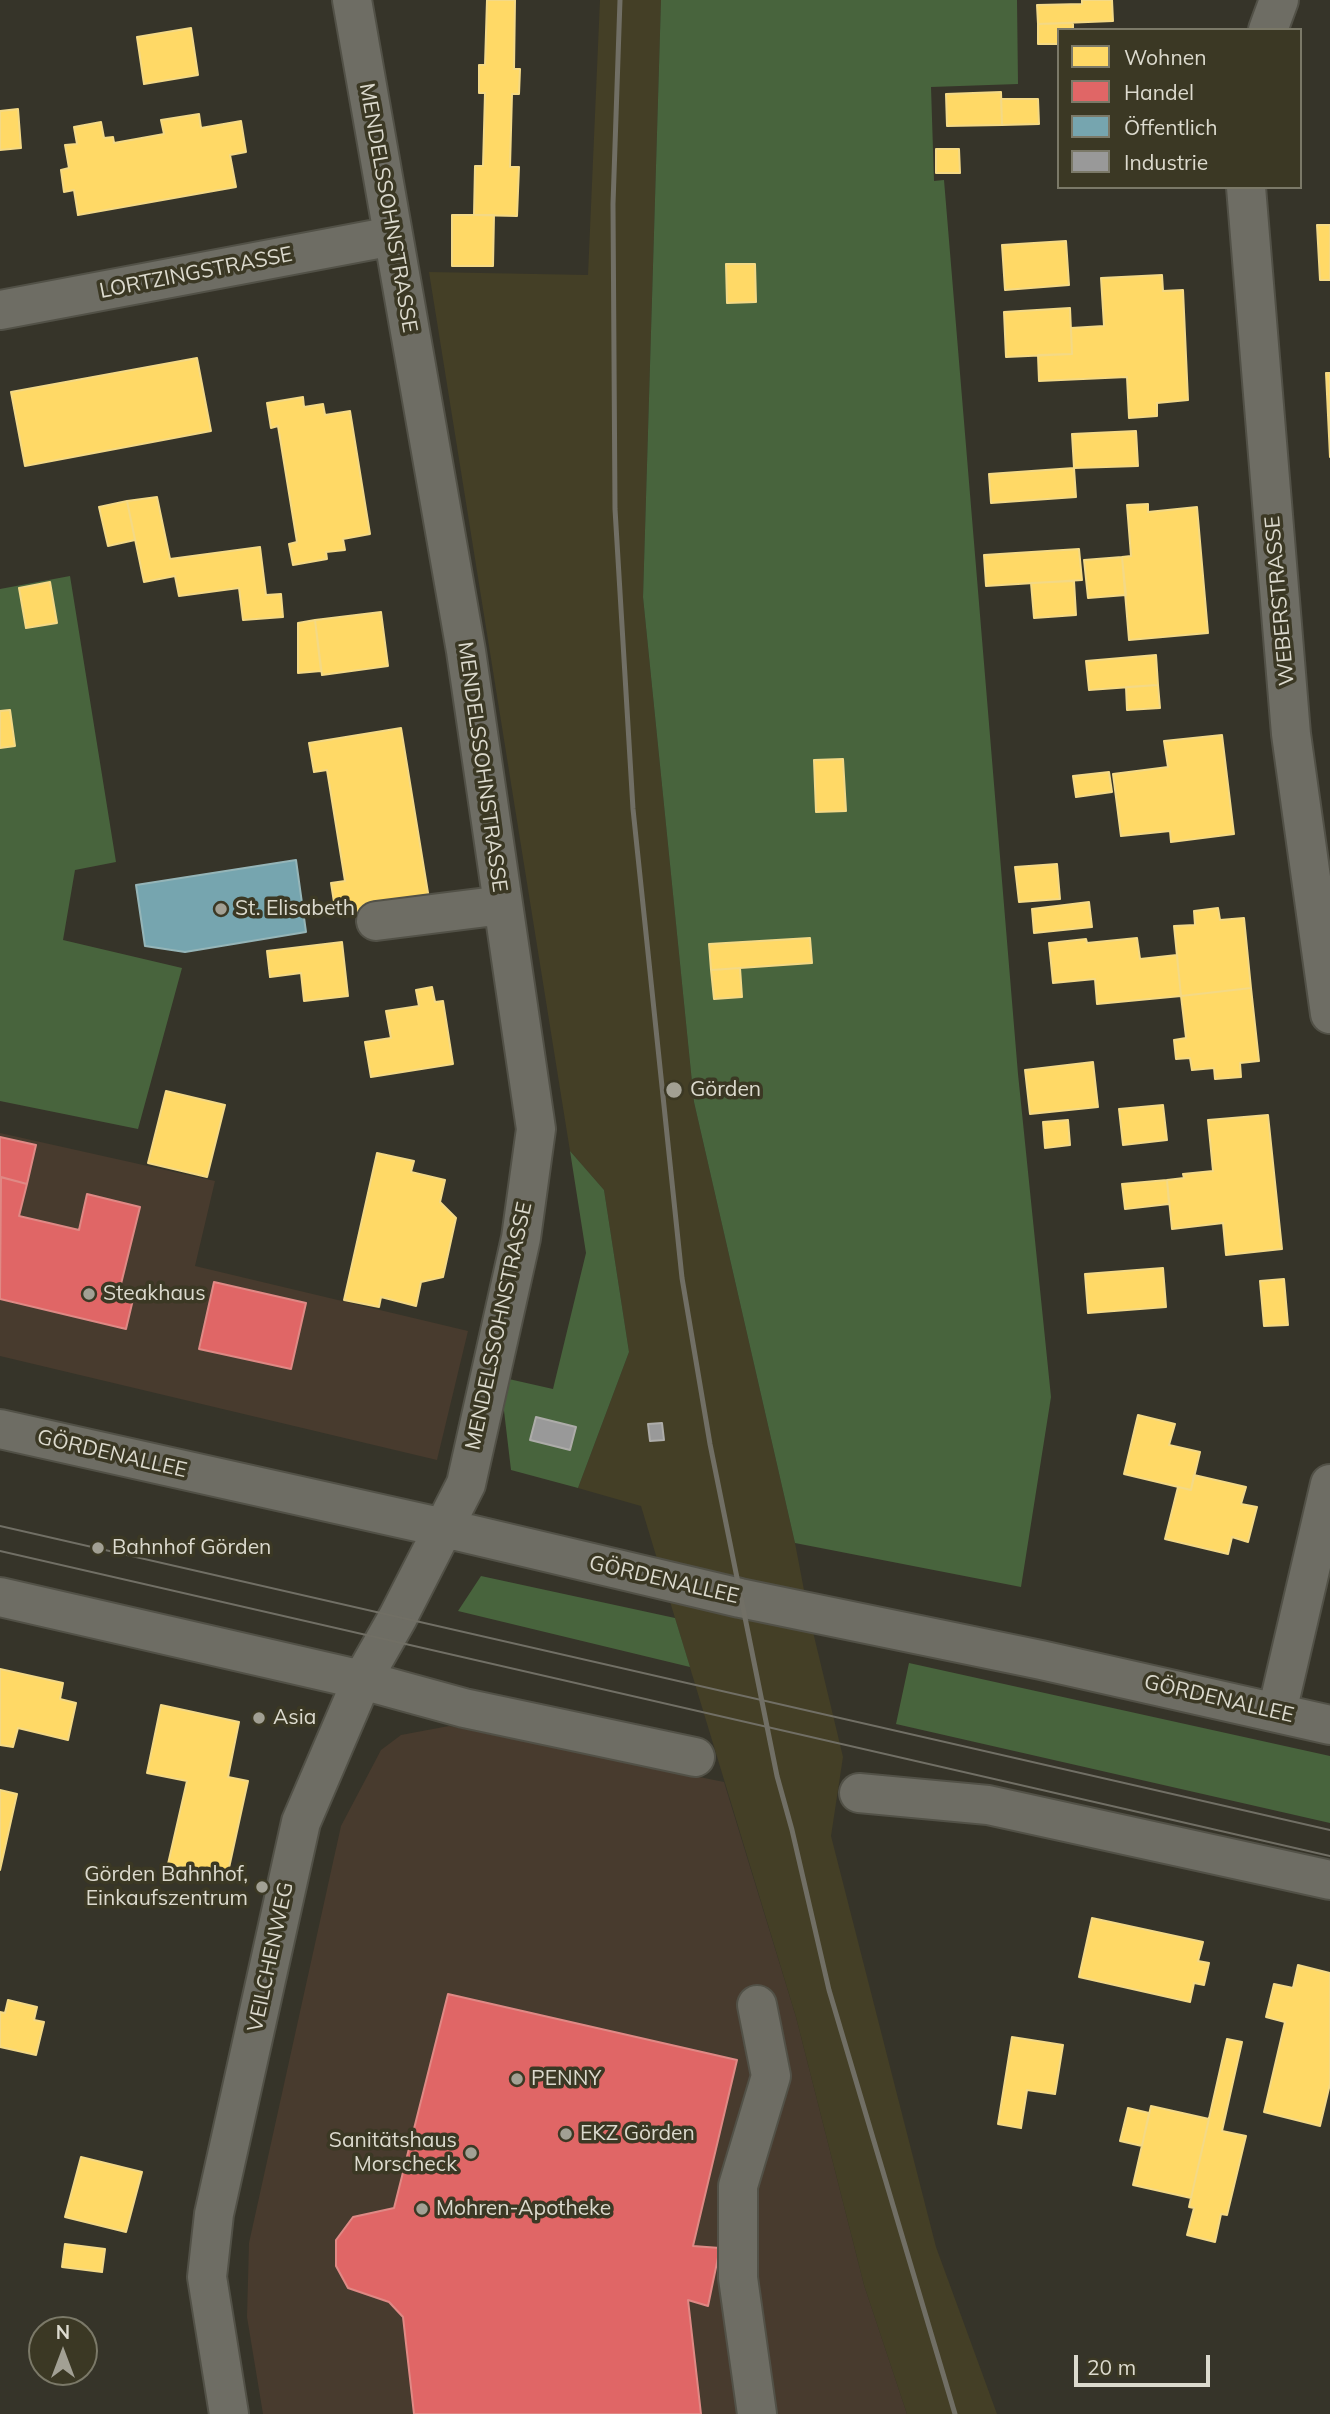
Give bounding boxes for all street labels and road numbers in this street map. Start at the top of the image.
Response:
street label: MENDELSSOHNSTRASSE [354,81,422,335]
street label: LORTZINGSTRASSE [97,242,295,304]
street label: WEBERSTRASSE [1260,515,1300,687]
street label: MENDELSSOHNSTRASSE [452,640,512,894]
street label: MENDELSSOHNSTRASSE [460,1200,538,1452]
street label: GÖRDENALLEE [35,1425,189,1483]
street label: GÖRDENALLEE [587,1551,741,1609]
street label: GÖRDENALLEE [1142,1670,1296,1728]
street label: VEILCHENWEG [243,1880,299,2034]

